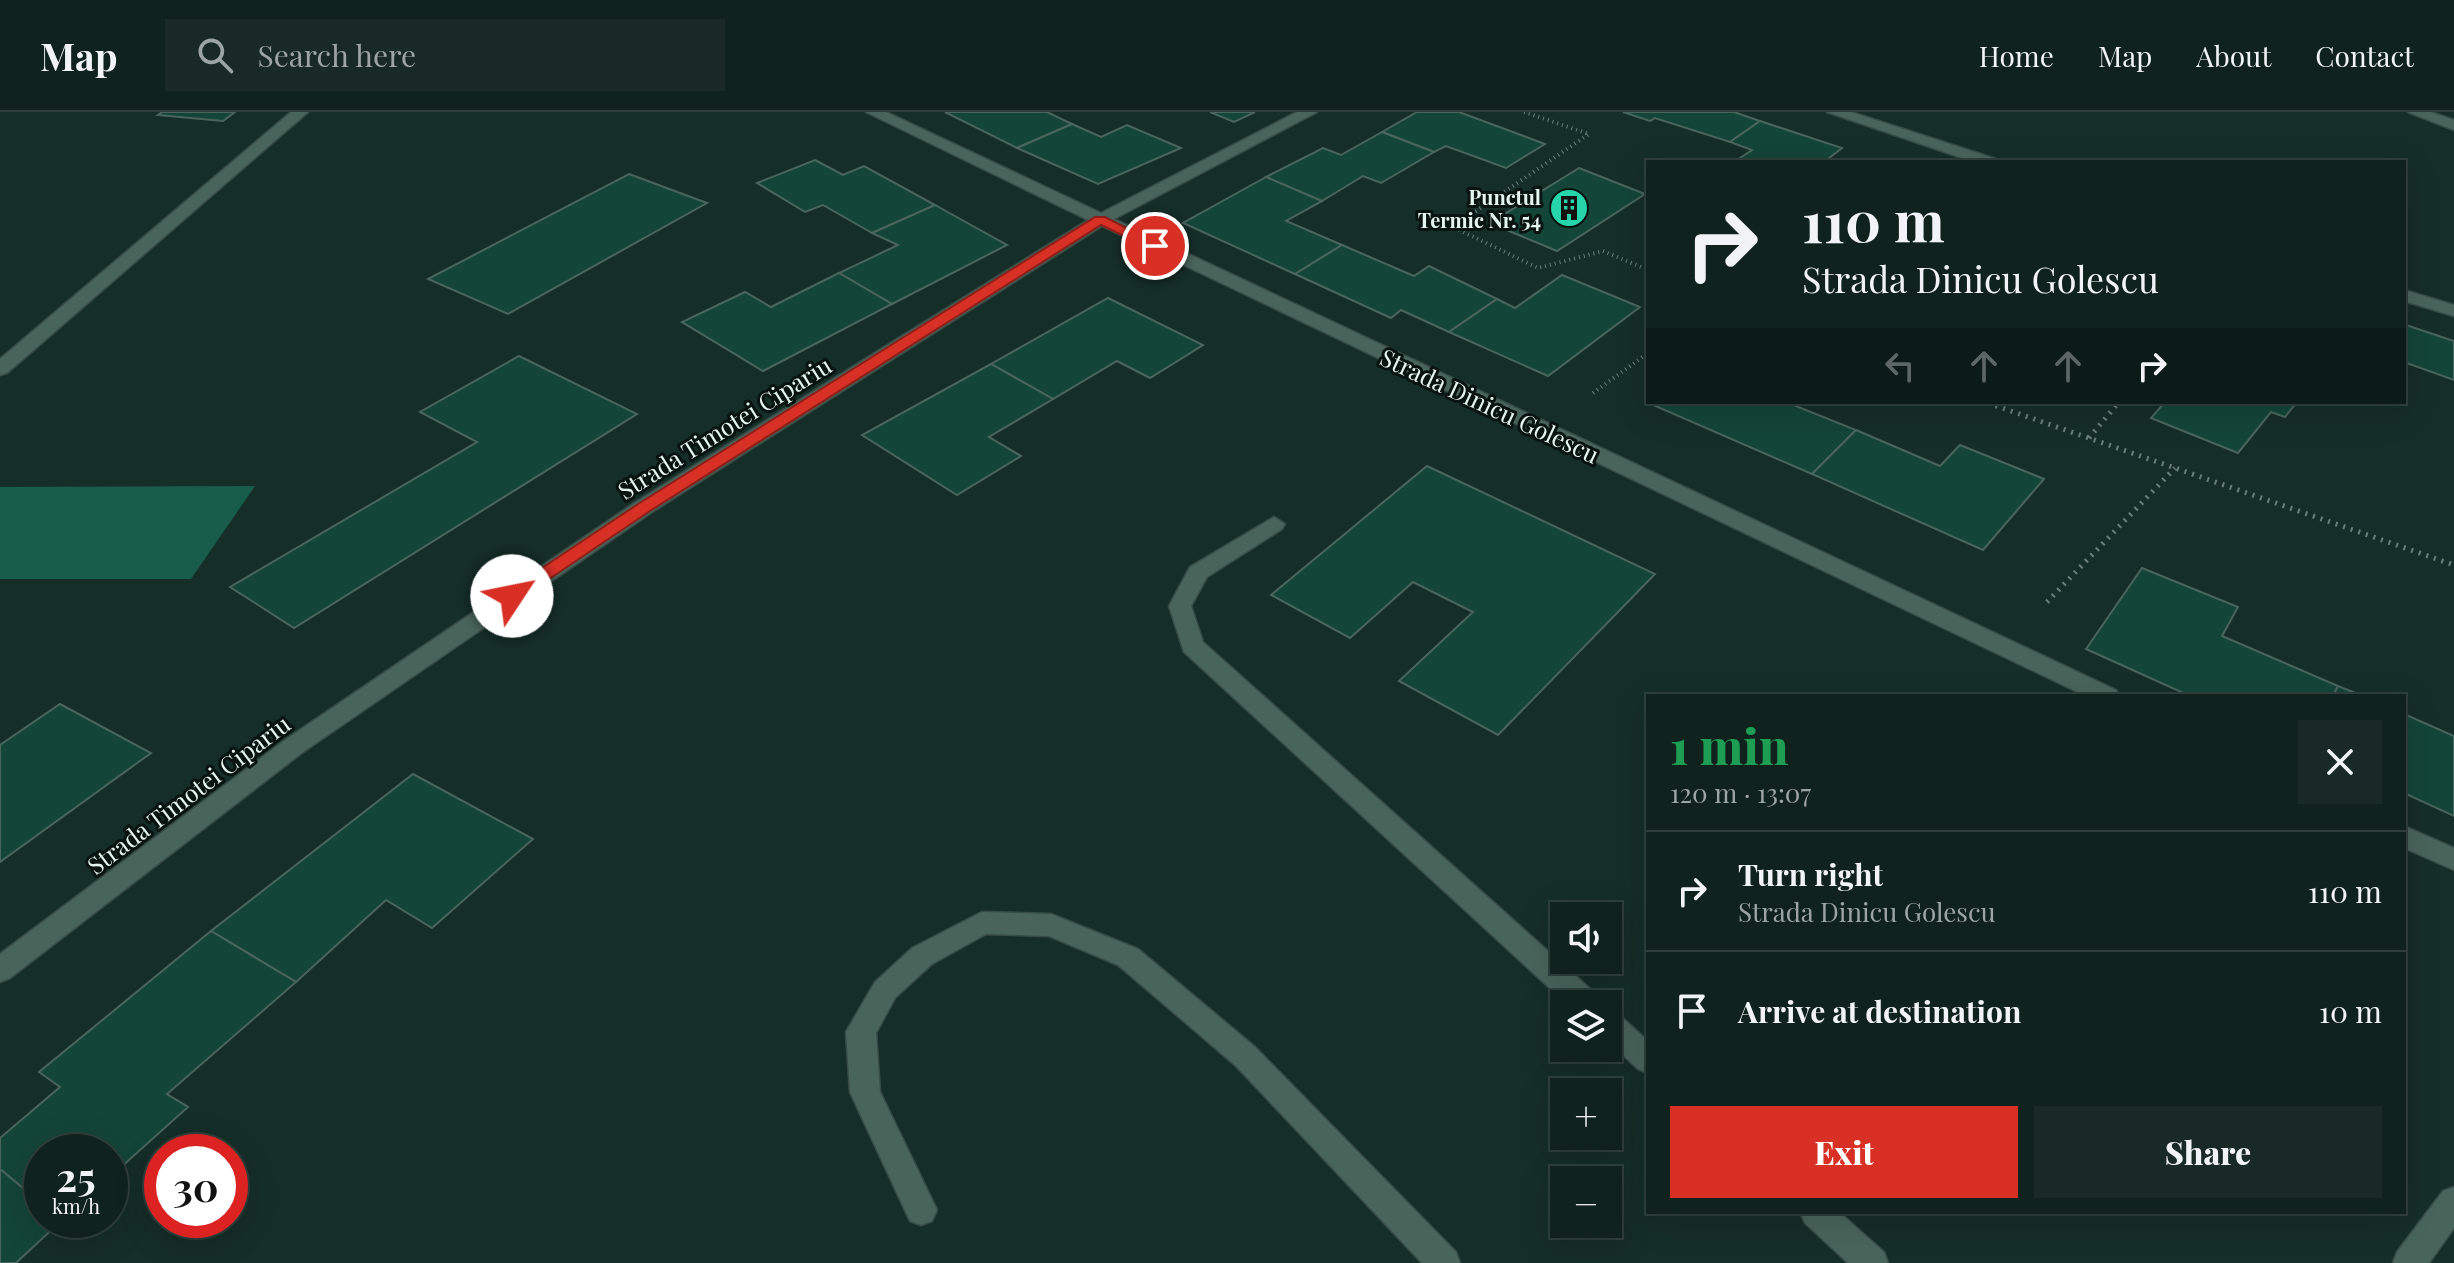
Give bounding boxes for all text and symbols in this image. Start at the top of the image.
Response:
search box [165,19,725,91]
text: Map [40,30,117,81]
icon: search [193,33,237,77]
text: Search here [257,35,416,75]
text: Home [1979,37,2054,74]
text: Map [2098,37,2152,74]
text: About [2196,37,2271,74]
text: Contact [2315,37,2414,74]
text: 110 m [1802,182,1945,257]
place label: Punctul Termic Nr. 54 [1418,183,1541,233]
building icon: Punctul Termic Nr. 54 [1548,187,1590,229]
icon: right [1670,192,1774,296]
pin [1121,212,1189,280]
icon: arrive [1133,224,1177,268]
text: Strada Dinicu Golescu [1802,254,2159,302]
street label: Strada Dinicu Golescu [1375,340,1605,470]
icon: left [1878,344,1922,388]
icon: ahead [1962,344,2006,388]
icon: ahead [2046,344,2090,388]
icon: right [2130,344,2174,388]
street label: Strada Timotei Cipariu [611,348,837,506]
position arrow [470,554,554,638]
street label: Strada Timotei Cipariu [80,707,296,881]
text: 1 min [1670,713,1788,777]
button: close [2298,720,2382,804]
text: 120 m · 13:07 [1670,775,1811,810]
text: Turn right [1738,854,1883,894]
icon: right [1670,869,1714,913]
text: 110 m [2308,871,2382,911]
text: Strada Dinicu Golescu [1738,894,1996,929]
map controls [1550,902,1622,1238]
button: sound [1550,902,1622,974]
icon: arrive [1670,989,1714,1033]
button: layers [1550,990,1622,1062]
text: Arrive at destination [1738,991,2021,1031]
text: 10 m [2319,991,2382,1031]
button: + [1550,1078,1622,1150]
button: Exit [1670,1106,2018,1198]
button: Share [2034,1106,2382,1198]
speed limit sign: 30 [144,1134,248,1238]
text: 25 [56,1149,96,1202]
button: − [1550,1166,1622,1238]
text: km/h [52,1192,100,1219]

